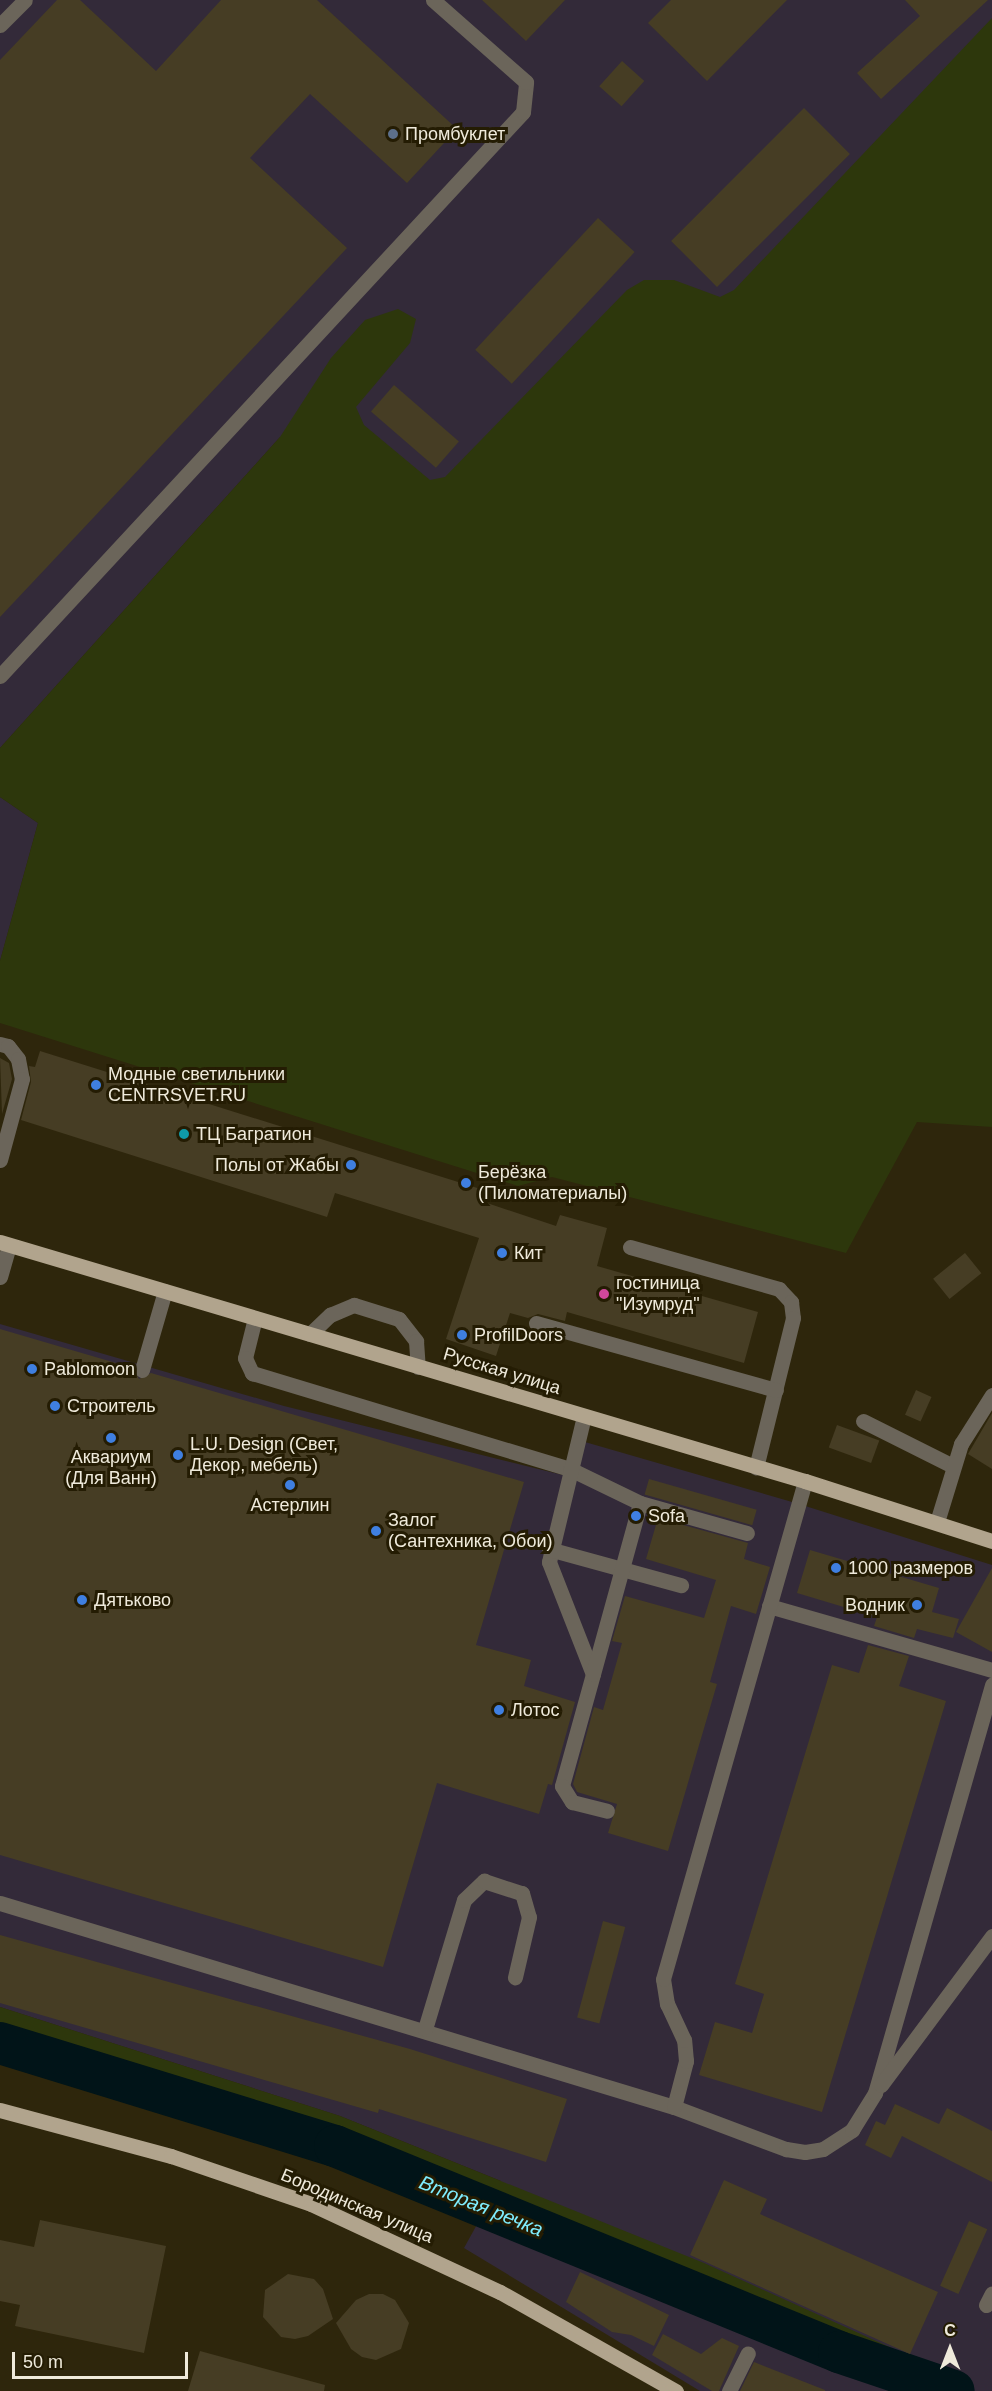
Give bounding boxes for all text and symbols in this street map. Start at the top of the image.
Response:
place label: Промбуклет [405,123,505,145]
marker: Промбуклет [386,127,400,141]
place label: Модные светильники CENTRSVET.RU [108,1064,285,1106]
marker: Модные светильники CENTRSVET.RU [89,1078,103,1092]
place label: ТЦ Багратион [196,1123,312,1145]
marker: ТЦ Багратион [177,1127,191,1141]
place label: Полы от Жабы [215,1154,339,1176]
marker: Полы от Жабы [344,1158,358,1172]
place label: Берёзка (Пиломатериалы) [478,1162,627,1204]
marker: Берёзка (Пиломатериалы) [459,1176,473,1190]
place label: Кит [514,1242,543,1264]
marker: Кит [495,1246,509,1260]
place label: гостиница "Изумруд" [616,1273,700,1316]
marker: гостиница "Изумруд" [597,1287,611,1301]
place label: ProfilDoors [474,1324,563,1346]
marker: ProfilDoors [455,1328,469,1342]
street label: Русская улица [441,1343,563,1399]
place label: Pablomoon [44,1358,135,1380]
marker: Pablomoon [25,1362,39,1376]
place label: Строитель [67,1395,156,1417]
marker: Строитель [48,1399,62,1413]
marker: Аквариум (Для Ванн) [104,1431,118,1445]
place label: L.U. Design (Свет, Декор, мебель) [190,1434,338,1476]
place label: Аквариум (Для Ванн) [65,1447,157,1490]
marker: L.U. Design (Свет, Декор, мебель) [171,1448,185,1462]
marker: Астерлин [283,1478,297,1492]
place label: Астерлин [251,1494,329,1516]
place label: Sofa [648,1505,685,1527]
marker: Sofa [629,1509,643,1523]
place label: Залог (Сантехника, Обои) [388,1510,552,1552]
marker: Залог (Сантехника, Обои) [369,1524,383,1538]
place label: 1000 размеров [848,1557,973,1579]
marker: 1000 размеров [829,1561,843,1575]
place label: Дятьково [94,1589,171,1611]
marker: Дятьково [75,1593,89,1607]
place label: Водник [845,1594,905,1616]
marker: Водник [910,1598,924,1612]
place label: Лотос [511,1699,559,1721]
marker: Лотос [492,1703,506,1717]
street label: Бородинская улица [278,2164,436,2248]
water label: Вторая речка [416,2170,546,2242]
north arrow [920,2319,980,2379]
text: С [944,2322,956,2339]
scale bar [15,2340,190,2378]
text: 50 m [23,2352,63,2372]

